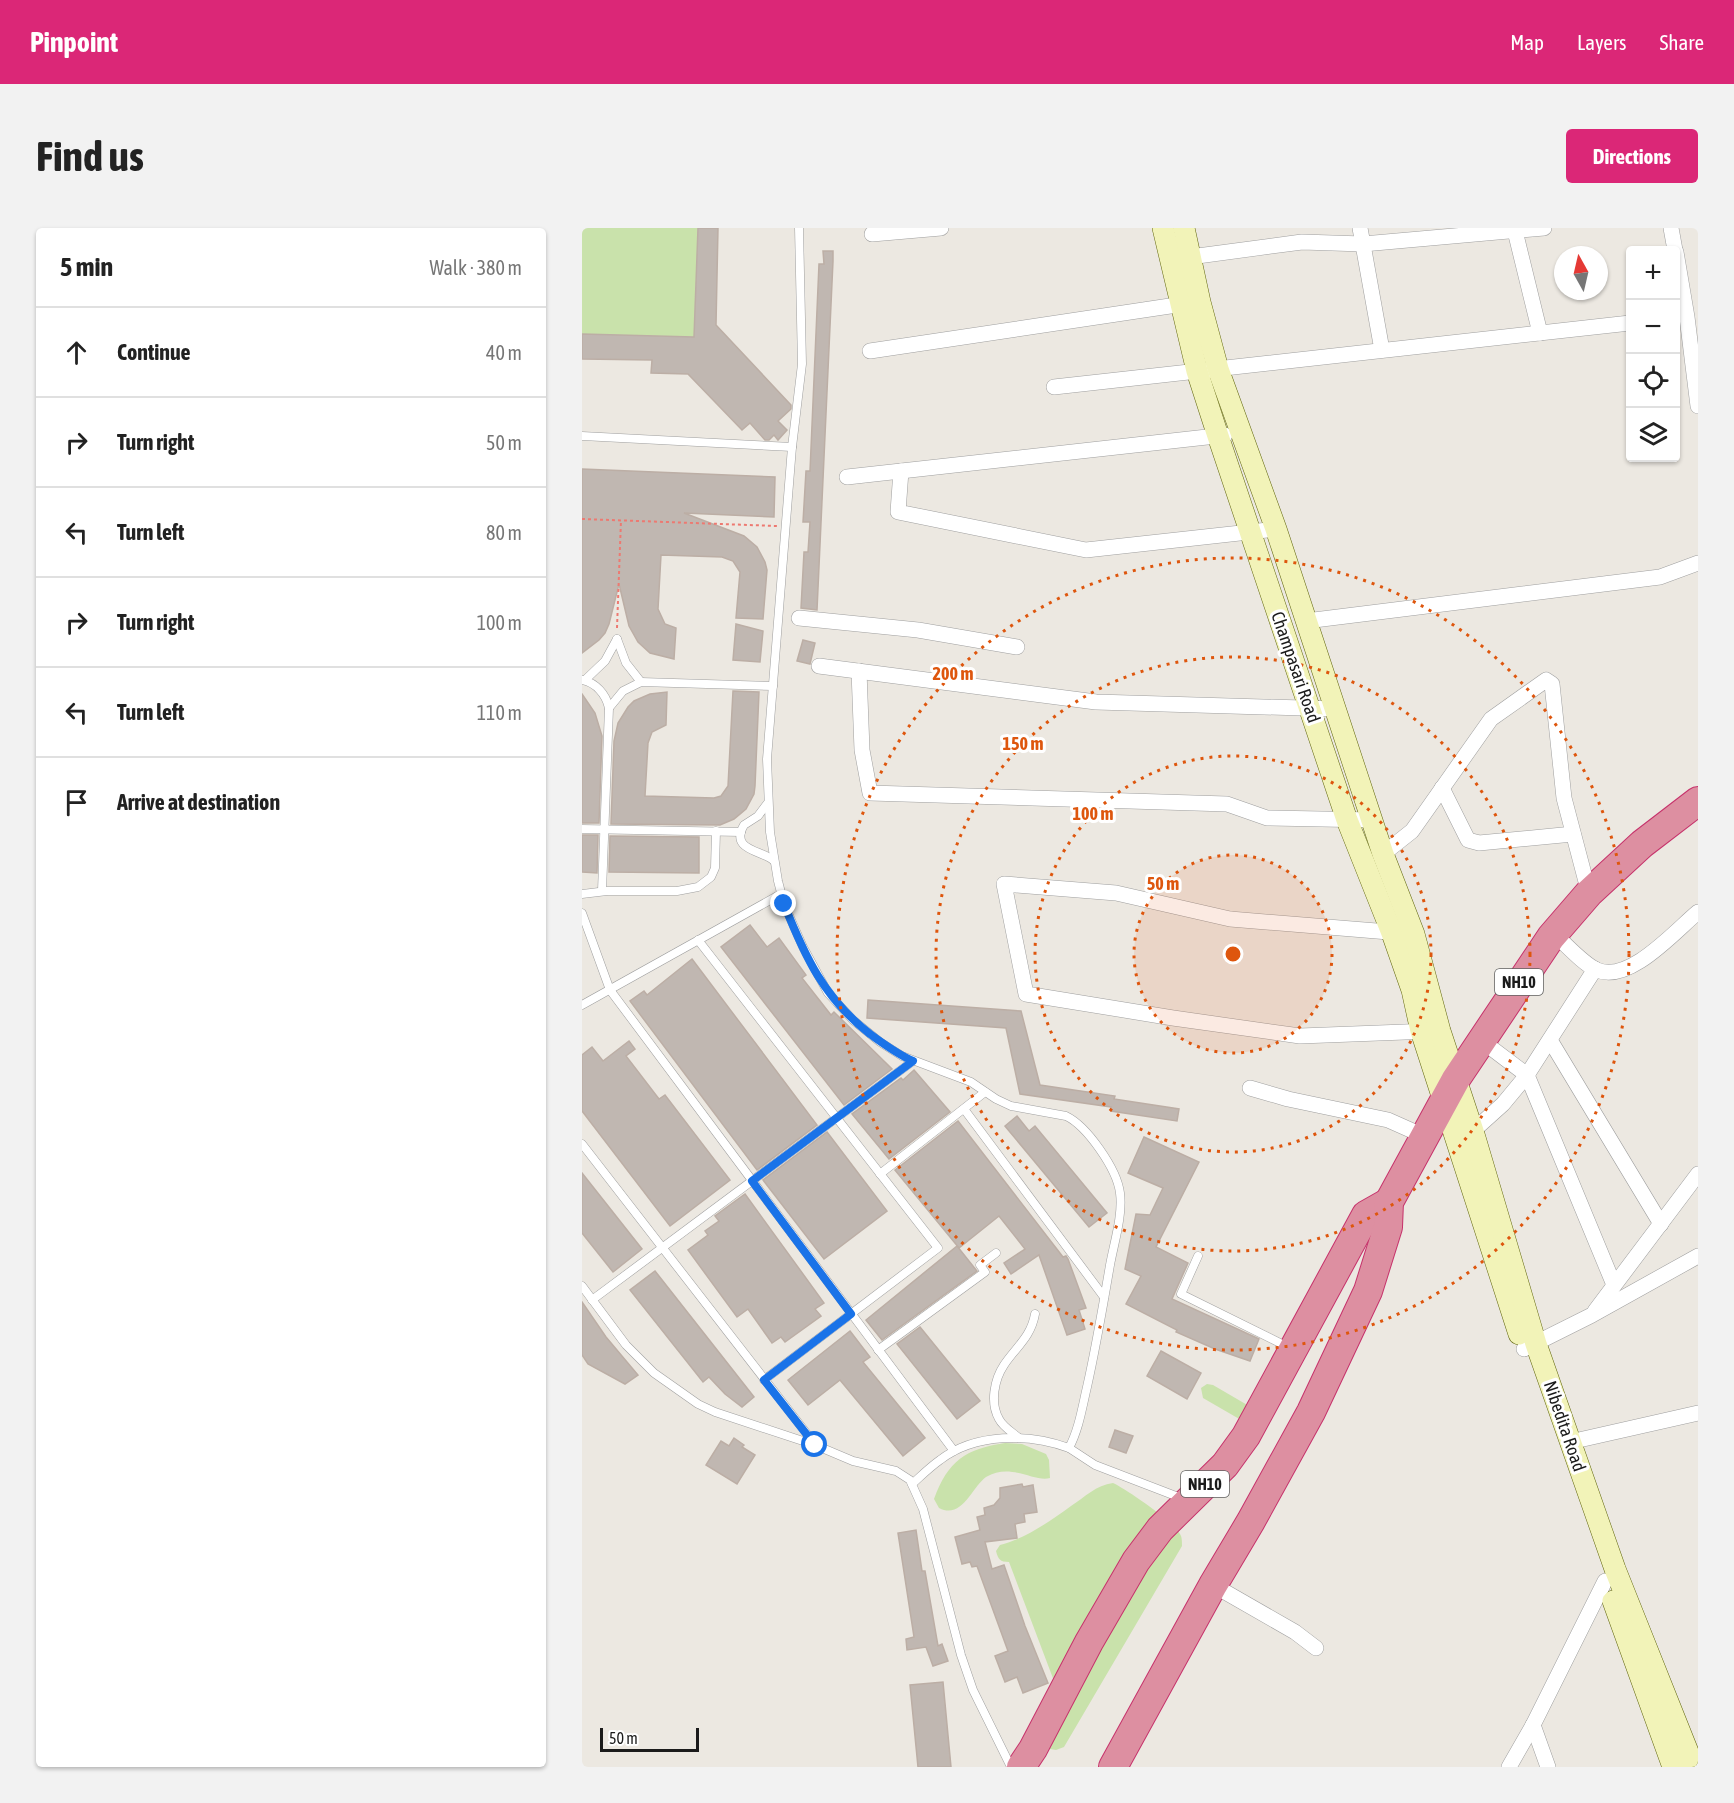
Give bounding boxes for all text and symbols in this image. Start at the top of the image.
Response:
text: Pinpoint [30,26,118,58]
text: Map [1510,30,1544,54]
text: Layers [1577,30,1627,54]
text: Share [1660,30,1704,54]
button: Directions [1566,129,1698,183]
text: Find us [36,132,144,180]
north arrow [1554,246,1608,300]
map controls [1626,246,1680,462]
button: + [1626,246,1680,300]
text: 5 min [60,252,113,282]
text: Walk · 380 m [430,256,522,279]
button: − [1626,300,1680,354]
icon: ahead [60,336,93,369]
text: Continue [117,339,191,365]
text: 40 m [486,341,522,364]
button: locate [1626,354,1680,408]
button: layers [1626,408,1680,462]
icon: right [60,426,93,459]
text: Turn right [117,429,194,455]
text: 50 m [486,431,522,454]
icon: left [60,516,93,549]
text: Turn left [117,519,184,545]
text: 80 m [486,521,522,544]
icon: right [60,606,93,639]
text: Turn right [117,609,194,635]
street label: Champasari Road [1267,609,1325,725]
text: 100 m [477,611,522,634]
text: 200 m [933,663,973,684]
icon: left [60,696,93,729]
text: Turn left [117,699,184,725]
text: 110 m [477,701,522,724]
text: 150 m [1003,733,1043,754]
icon: arrive [60,786,93,819]
text: Arrive at destination [117,789,280,815]
text: 100 m [1073,803,1113,824]
text: 50 m [1147,873,1179,894]
route end [770,890,796,916]
centre of rings [1223,944,1243,964]
road number: NH10 [1495,969,1543,995]
street label: Nibedita Road [1540,1378,1590,1474]
route start [801,1431,827,1457]
road number: NH10 [1181,1471,1229,1497]
scale bar [600,1725,699,1752]
text: 50 m [609,1729,638,1747]

